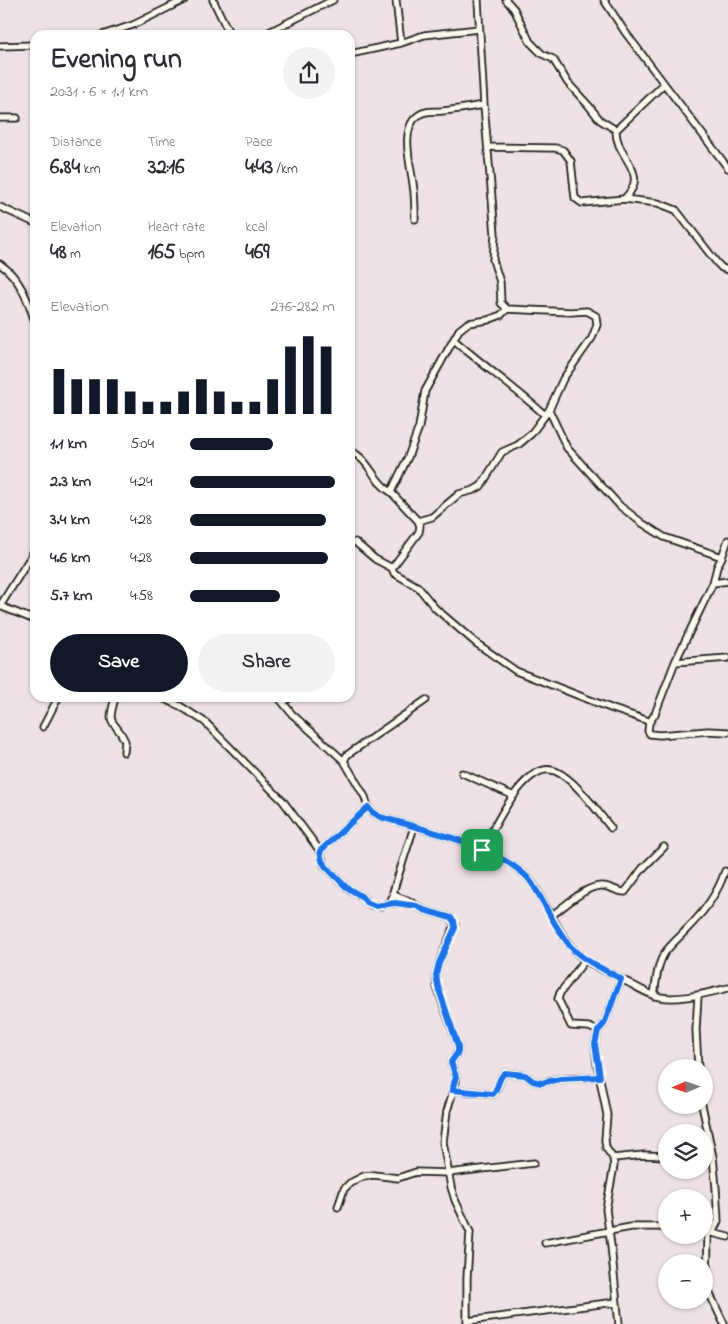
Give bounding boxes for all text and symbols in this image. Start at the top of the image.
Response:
text: Evening run [50,40,182,81]
button: share [283,47,335,99]
text: 20:31 · 6 × 1.1 km [50,80,148,104]
text: Distance [50,132,102,153]
text: Time [148,132,175,153]
text: Pace [245,132,273,153]
text: 6.84 [50,153,80,183]
text: 32:16 [148,153,184,183]
text: 4:43 [245,153,273,183]
text: km [80,159,101,180]
text: /km [273,159,298,180]
text: Elevation [50,217,101,238]
text: Heart rate [148,217,205,238]
text: kcal [245,217,268,238]
text: 48 [50,238,67,268]
text: 165 [148,238,176,268]
text: 469 [245,238,270,268]
text: m [67,244,81,265]
text: bpm [176,244,205,265]
text: Elevation [50,295,109,319]
text: 276–282 m [270,295,335,319]
text: 1.1 km [50,432,87,456]
text: 5:04 [130,432,154,456]
text: 2.3 km [50,470,91,494]
text: 4:24 [130,470,153,494]
text: 3.4 km [50,508,90,532]
text: 4:28 [130,508,152,532]
text: 4.6 km [50,546,90,570]
text: 4:28 [130,546,152,570]
text: 5.7 km [50,584,92,608]
text: 4:58 [130,584,153,608]
button: Save [50,634,188,692]
button: Share [198,634,335,692]
pin [461,829,503,871]
icon: arrive [468,836,496,864]
north arrow [658,1059,712,1114]
map controls [658,1059,713,1309]
button: layers [658,1124,713,1179]
button: + [658,1189,713,1244]
button: − [658,1254,713,1309]

